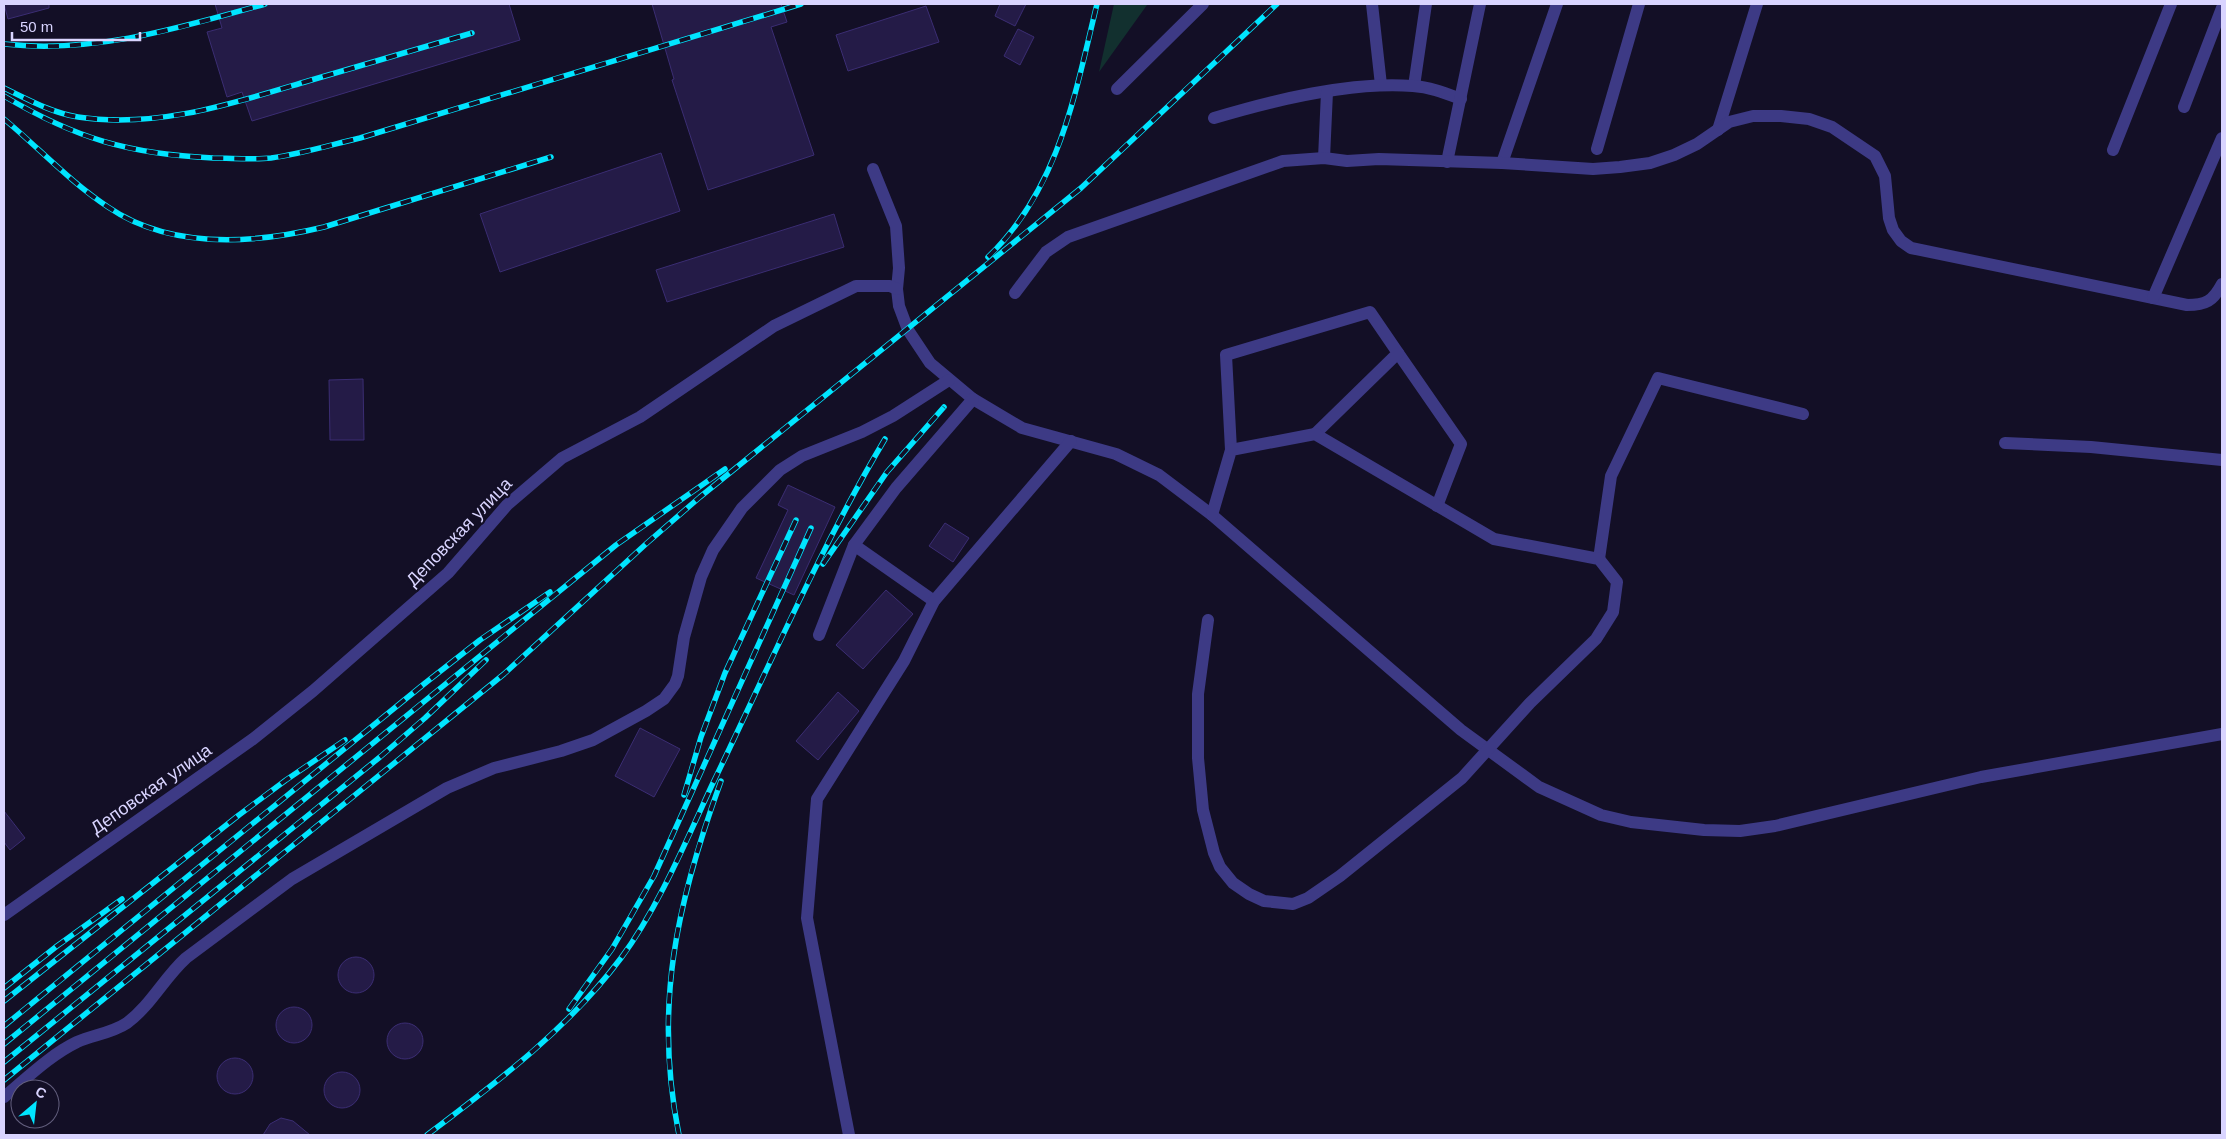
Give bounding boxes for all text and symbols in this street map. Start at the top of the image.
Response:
scale bar [12,10,140,42]
text: 50 m [20,18,53,35]
street label: Деповская улица [402,473,516,590]
street label: Деповская улица [87,739,216,838]
north arrow [10,1079,60,1129]
text: С [33,1083,49,1102]

